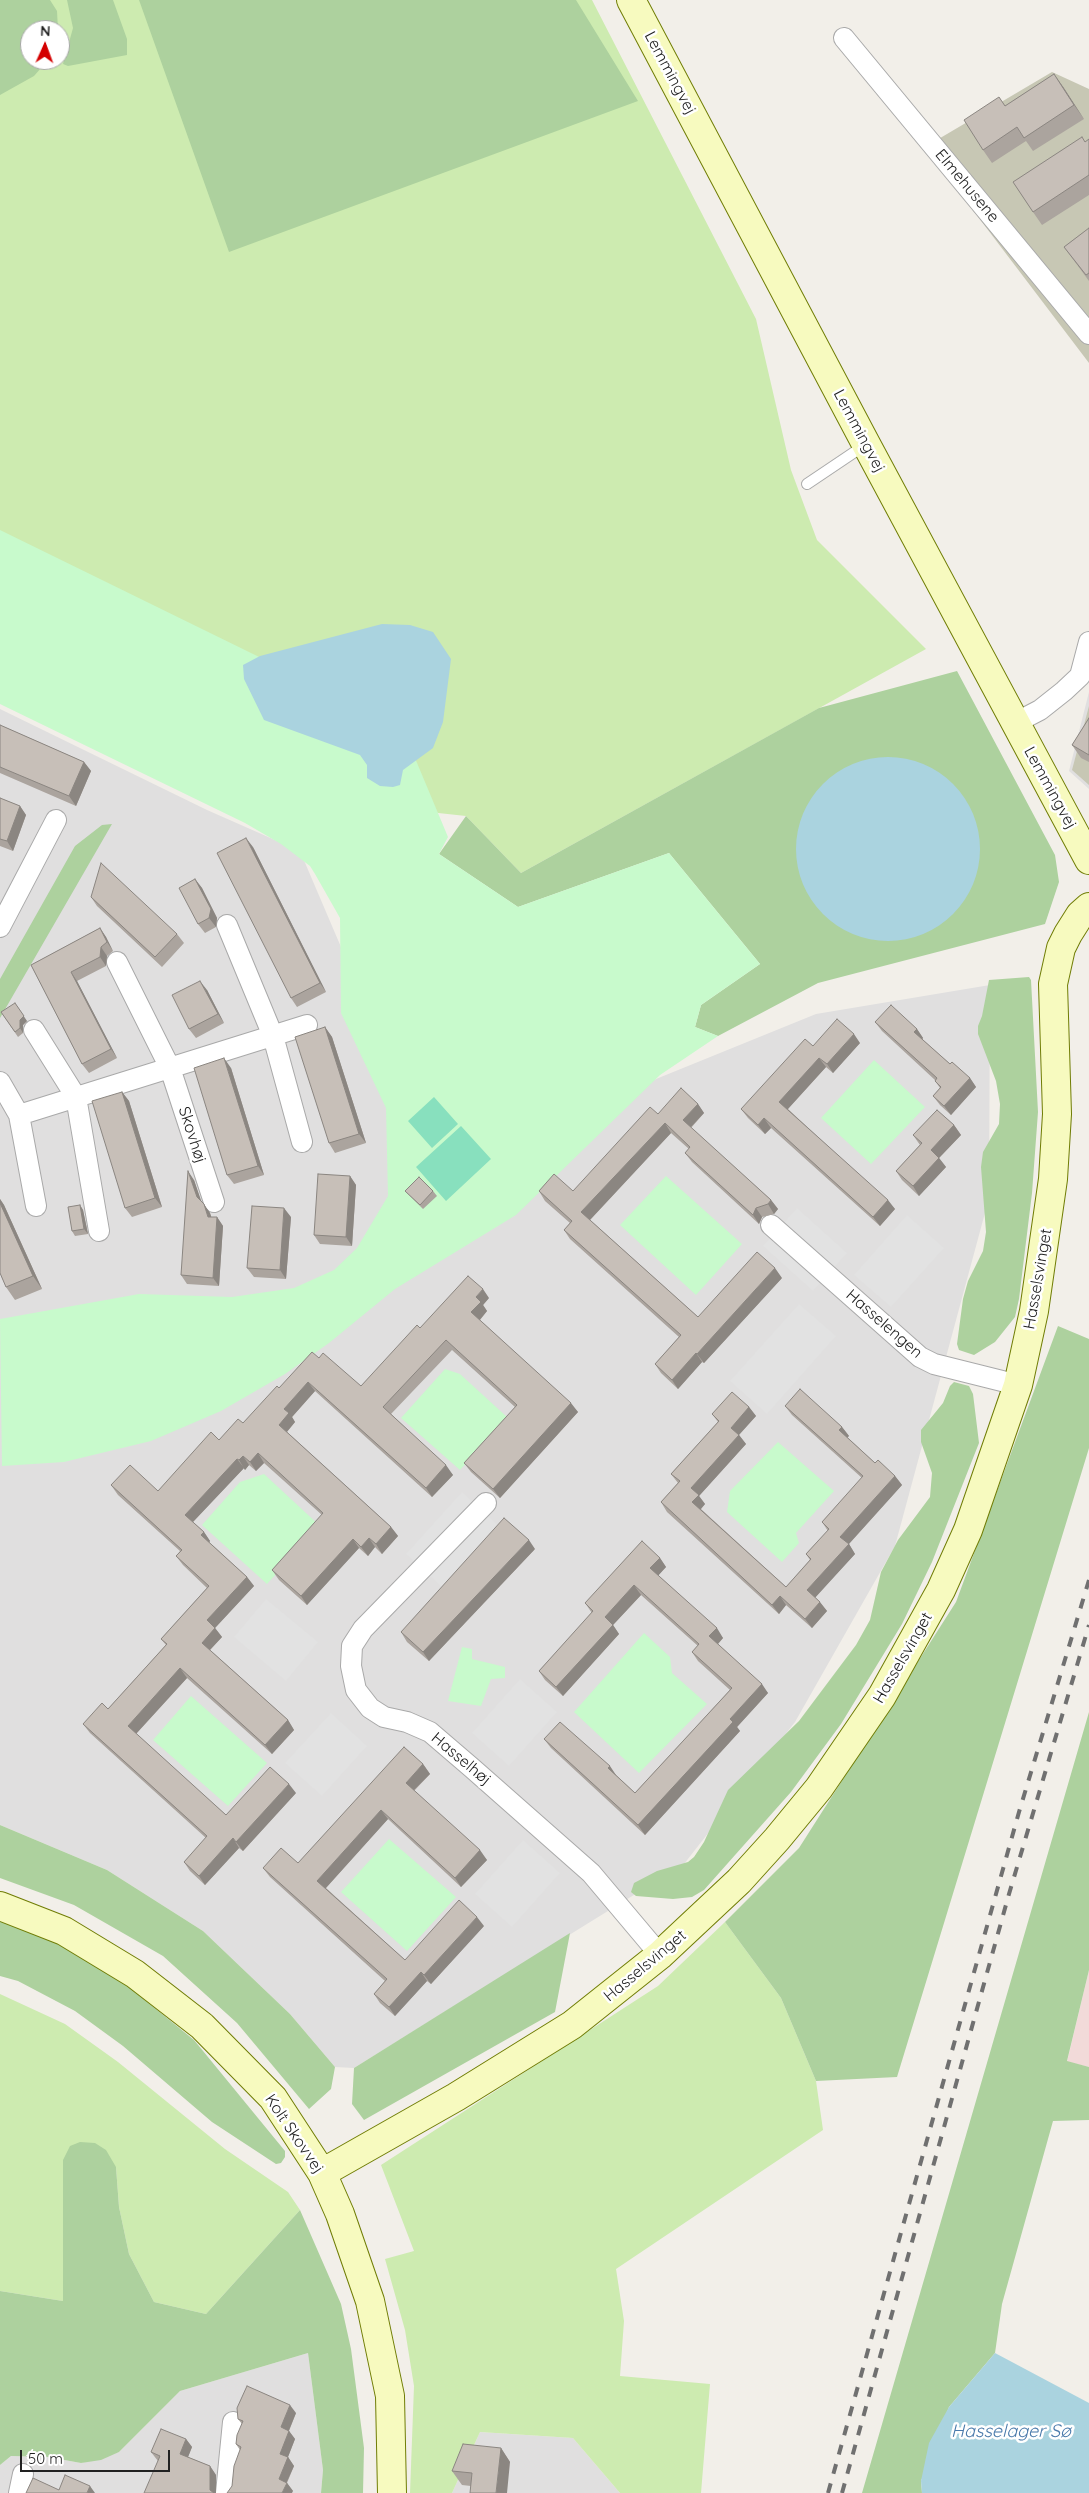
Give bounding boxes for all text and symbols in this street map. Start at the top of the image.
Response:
north arrow [20,20,70,70]
text: N [40,22,51,40]
street label: Lemmingvej [640,28,700,118]
street label: Elmehusene [931,146,1003,226]
street label: Lemmingvej [829,386,889,476]
street label: Lemmingvej [1020,743,1080,833]
street label: Skovhøj [174,1104,210,1166]
street label: Hasselsvinget [1020,1227,1056,1331]
street label: Hasselengen [842,1286,926,1362]
street label: Hasselsvinget [869,1609,937,1707]
street label: Hasselhøj [427,1729,495,1789]
street label: Hasselsvinget [600,1926,690,2006]
street label: Kolt Skovvej [261,2091,327,2177]
water label: Hasselager Sø [951,2421,1071,2443]
scale bar [22,2440,172,2472]
text: 50 m [28,2449,63,2468]

